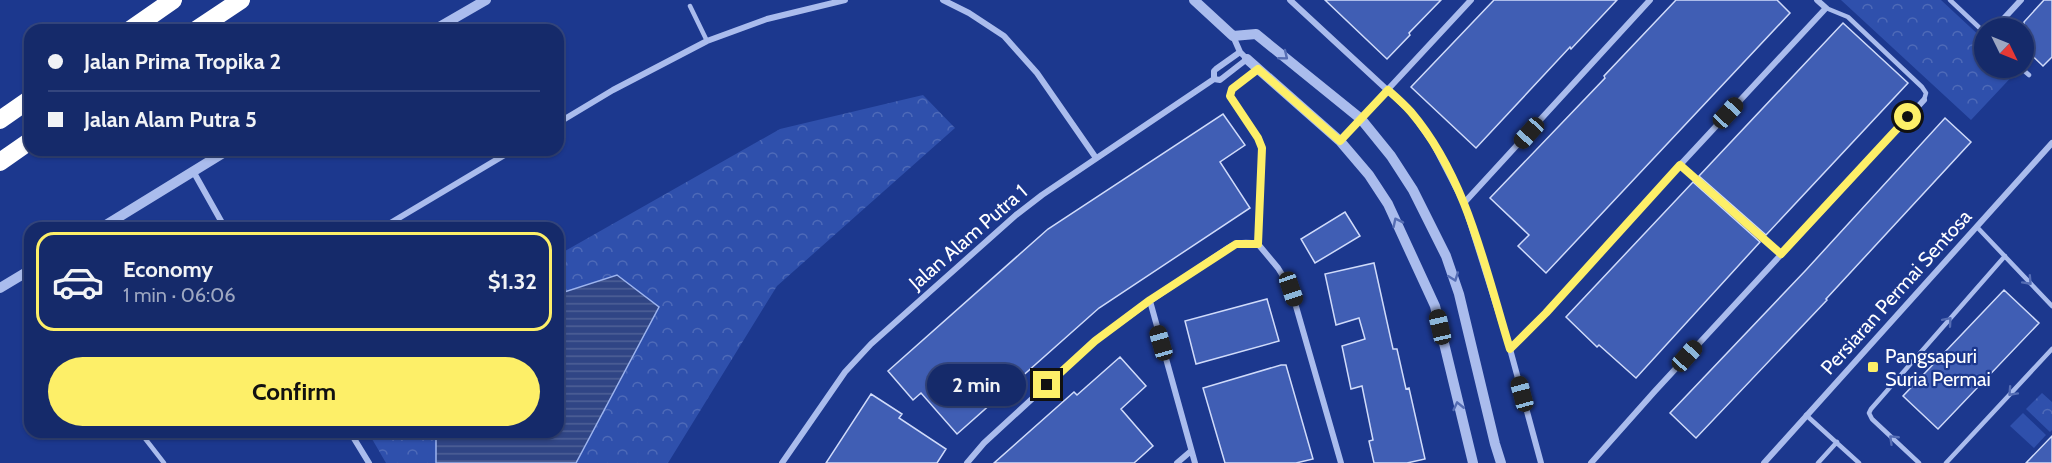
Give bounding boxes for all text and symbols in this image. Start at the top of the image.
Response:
north arrow [1974,18,2034,78]
map controls [1974,18,2034,78]
text: Jalan Prima Tropika 2 [84,48,281,75]
one-way arrow [1277,49,1288,60]
car [1709,94,1747,132]
route start [1894,103,1921,130]
text: Jalan Alam Putra 5 [84,106,257,133]
car [1510,114,1548,152]
street label: Jalan Alam Putra 1 [903,179,1032,295]
street label: Persiaran Permai Sentosa [1816,204,1977,379]
one-way arrow [1392,218,1404,229]
icon: car [51,255,105,309]
text: Economy [123,256,213,283]
text: $1.32 [488,268,537,295]
car [1277,269,1305,309]
one-way arrow [1446,272,1459,282]
one-way arrow [2021,274,2032,285]
text: 1 min · 06:06 [123,283,236,307]
car [1427,307,1453,347]
one-way arrow [1941,317,1952,328]
car [1147,323,1175,363]
car [1668,337,1706,375]
place label: Pangsapuri Suria Permai [1885,344,1991,391]
button: Confirm [48,357,540,426]
marker: Pangsapuri Suria Permai [1866,360,1880,374]
callout: 2 min [927,364,1026,406]
route end [1033,371,1060,398]
text: 2 min [952,373,1001,397]
car [1509,374,1535,414]
one-way arrow [2008,385,2019,395]
one-way arrow [1453,402,1466,412]
one-way arrow [1890,435,1901,446]

